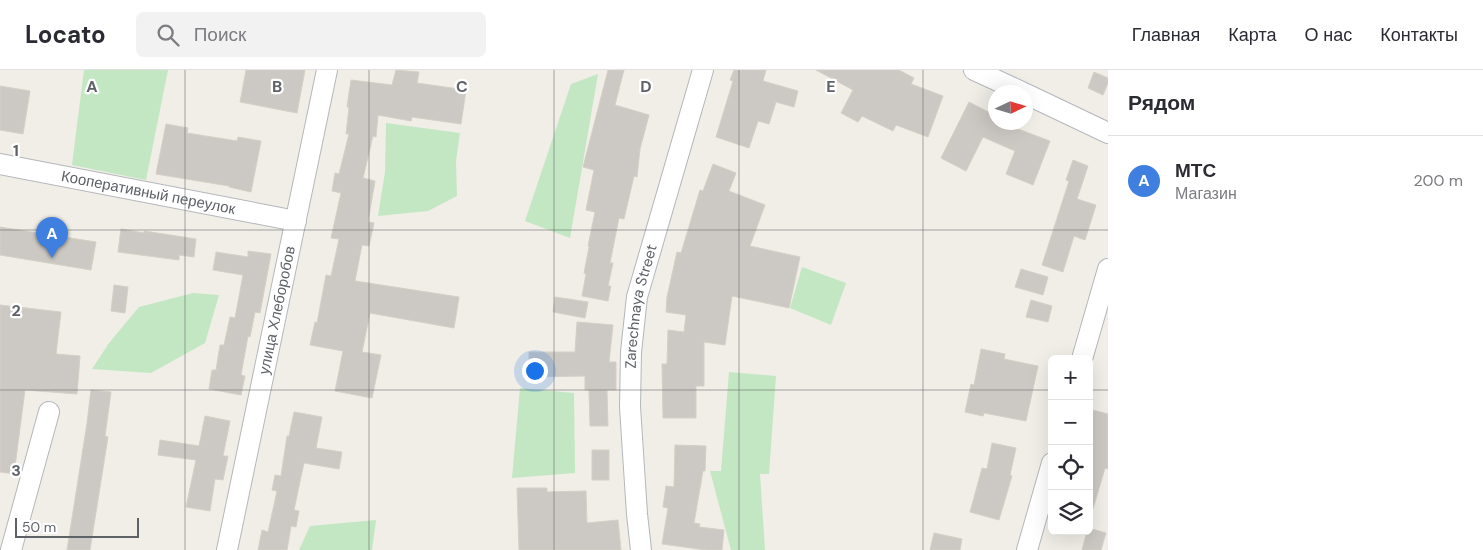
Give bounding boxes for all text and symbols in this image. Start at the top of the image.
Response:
search box [136,12,486,57]
text: Locato [25,19,106,50]
icon: search [154,21,182,49]
text: Поиск [194,22,246,47]
text: Главная [1132,23,1200,47]
text: Карта [1228,23,1277,47]
text: О нас [1305,23,1352,47]
text: Контакты [1380,23,1458,47]
text: A [86,76,98,97]
text: B [272,76,282,97]
text: C [456,76,468,97]
text: D [640,76,652,97]
text: E [826,76,836,97]
north arrow [988,85,1033,130]
text: Рядом [1128,89,1195,117]
text: 1 [13,140,19,161]
text: МТС [1175,158,1216,183]
street label: Кооперативный переулок [59,166,237,219]
text: A [1138,170,1150,191]
text: 200 m [1414,170,1463,191]
text: Магазин [1175,183,1237,204]
pin: A [36,217,68,258]
street label: Zarechnaya Street [621,242,662,369]
street label: улица Хлеборобов [254,244,300,376]
text: 2 [11,300,21,321]
map controls [1048,355,1093,535]
button: + [1048,355,1093,400]
your location [522,358,548,384]
button: − [1048,400,1093,445]
button: locate [1048,445,1093,490]
text: 3 [11,460,21,481]
button: layers [1048,490,1093,535]
scale bar [15,515,139,538]
text: 50 m [22,518,56,536]

